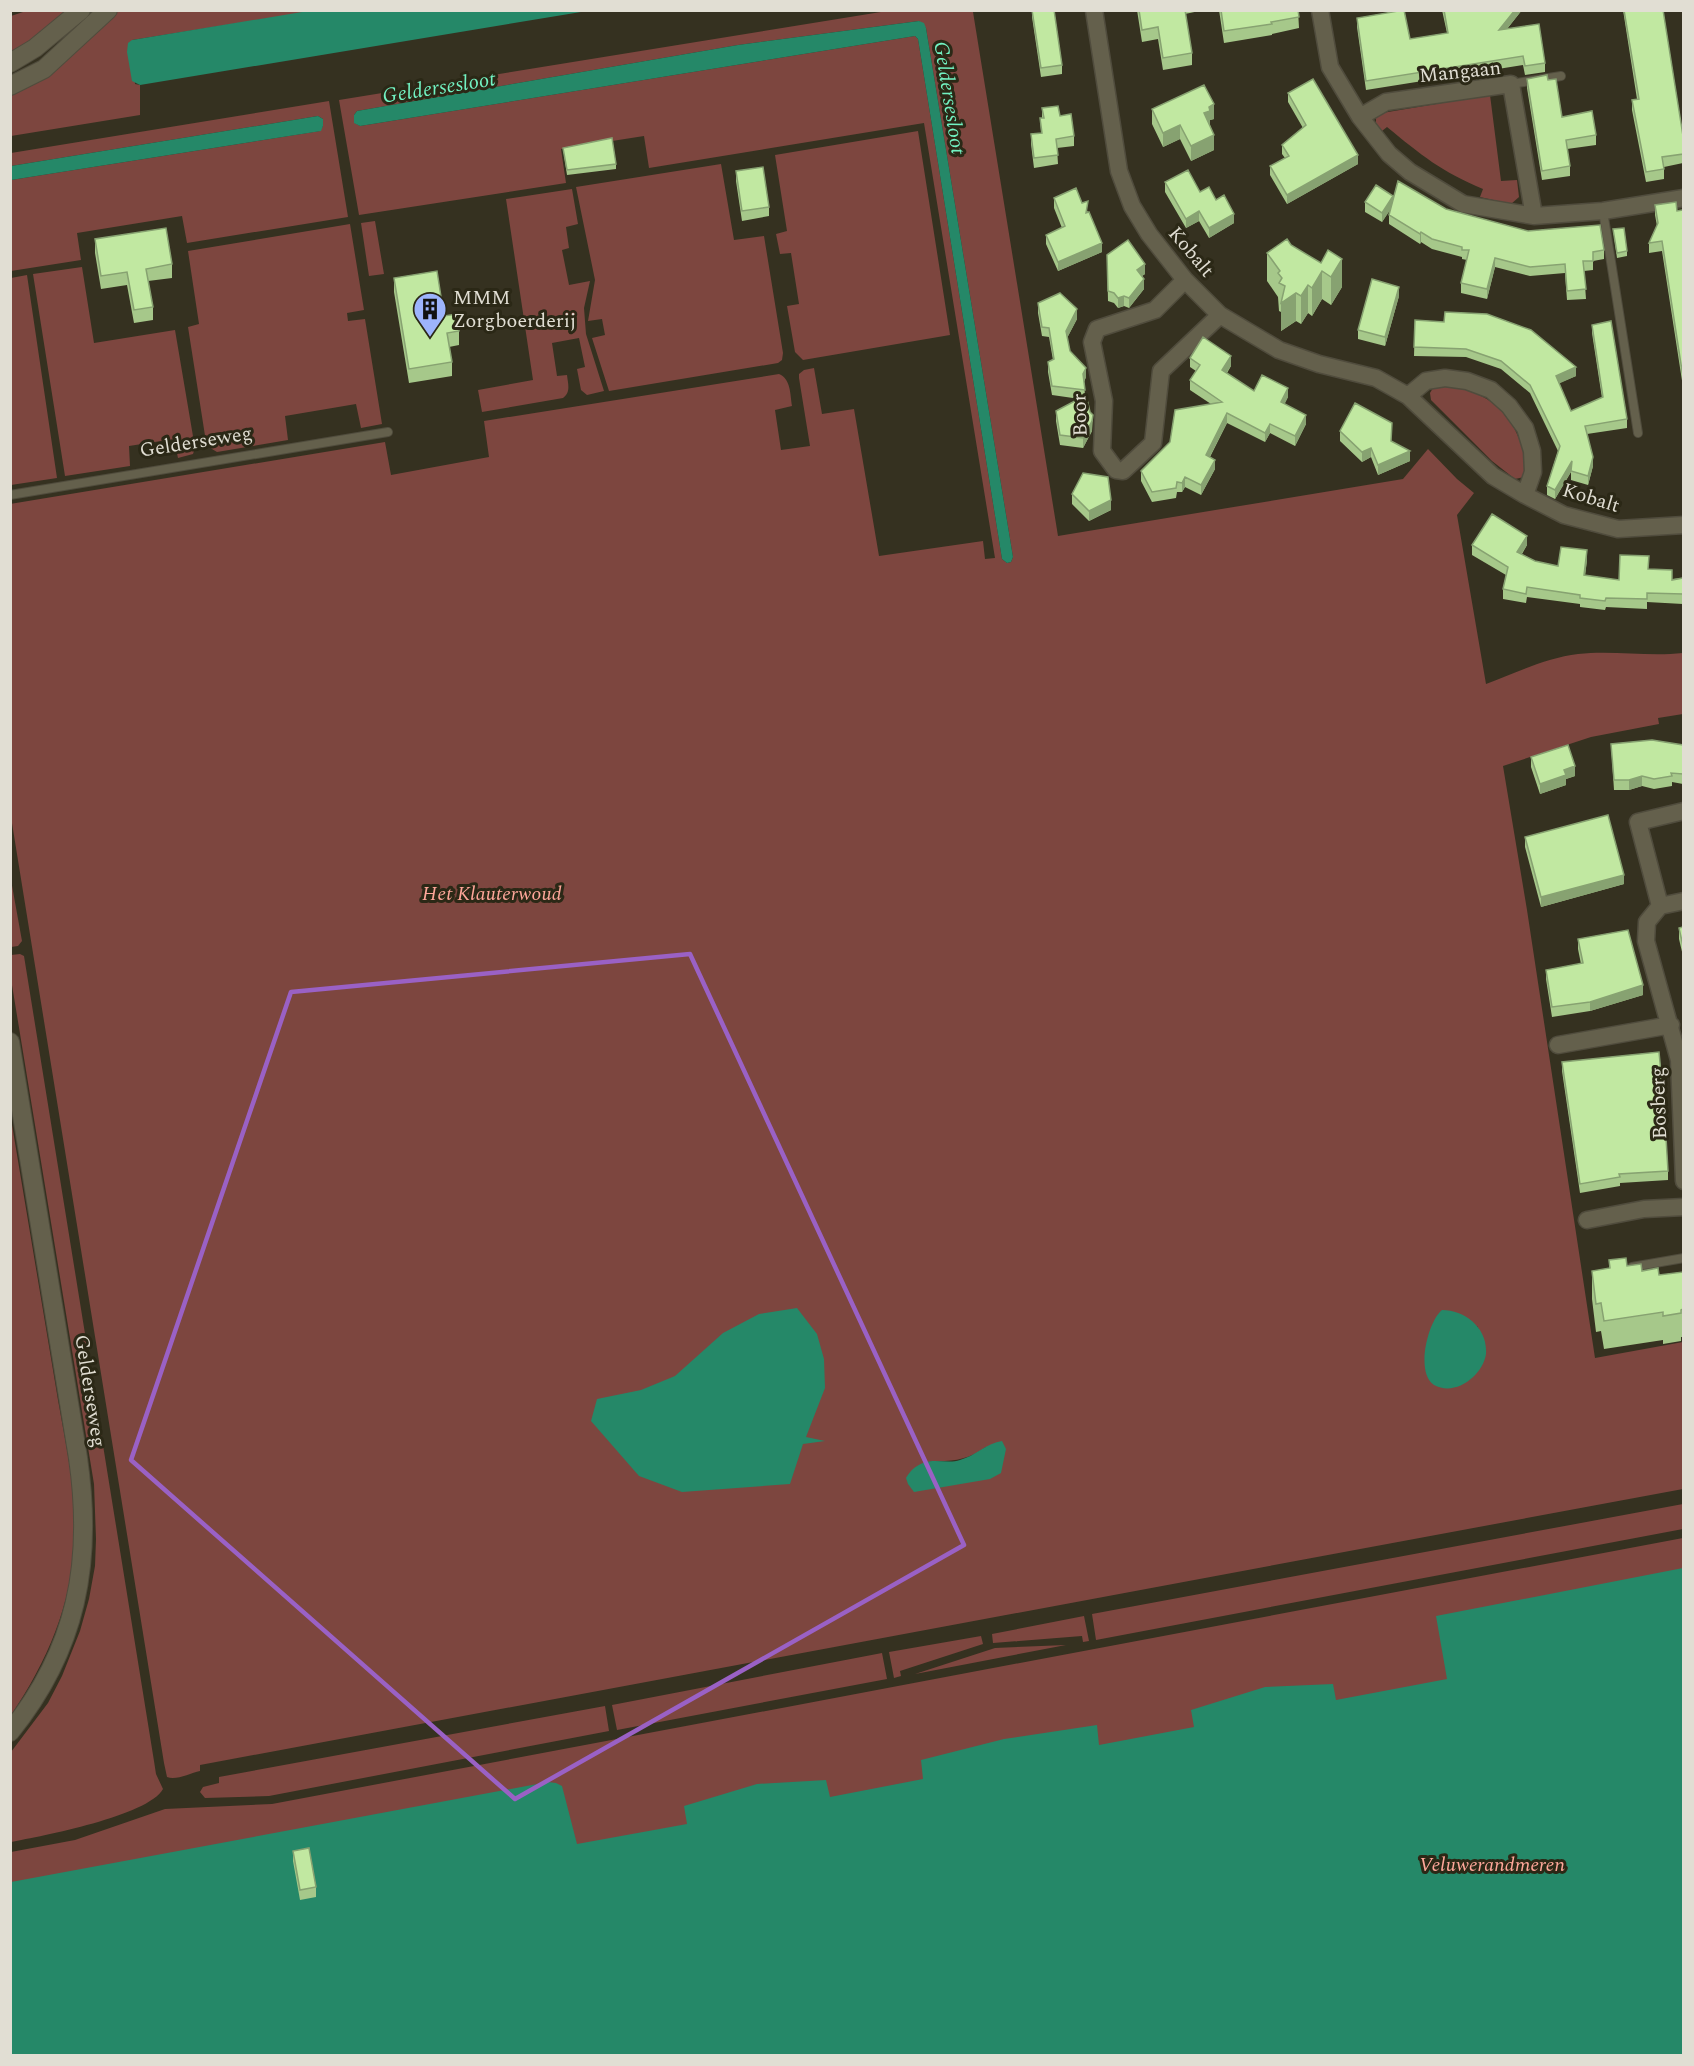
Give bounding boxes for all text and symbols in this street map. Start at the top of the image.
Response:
water label: Geldersesloot [924,39,974,157]
street label: Mangaan [1417,53,1503,91]
water label: Geldersesloot [380,63,498,113]
street label: Kobalt [1161,220,1221,284]
place label: MMM Zorgboerderij [453,283,576,336]
building icon: MMM Zorgboerderij [412,291,448,338]
street label: Boor [1064,393,1096,437]
street label: Gelderseweg [138,418,254,466]
street label: Kobalt [1559,475,1623,521]
park label: Het Klauterwoud [422,879,562,909]
street label: Bosberg [1643,1066,1675,1140]
street label: Gelderseweg [66,1333,114,1449]
park label: Veluwerandmeren [1419,1850,1565,1880]

